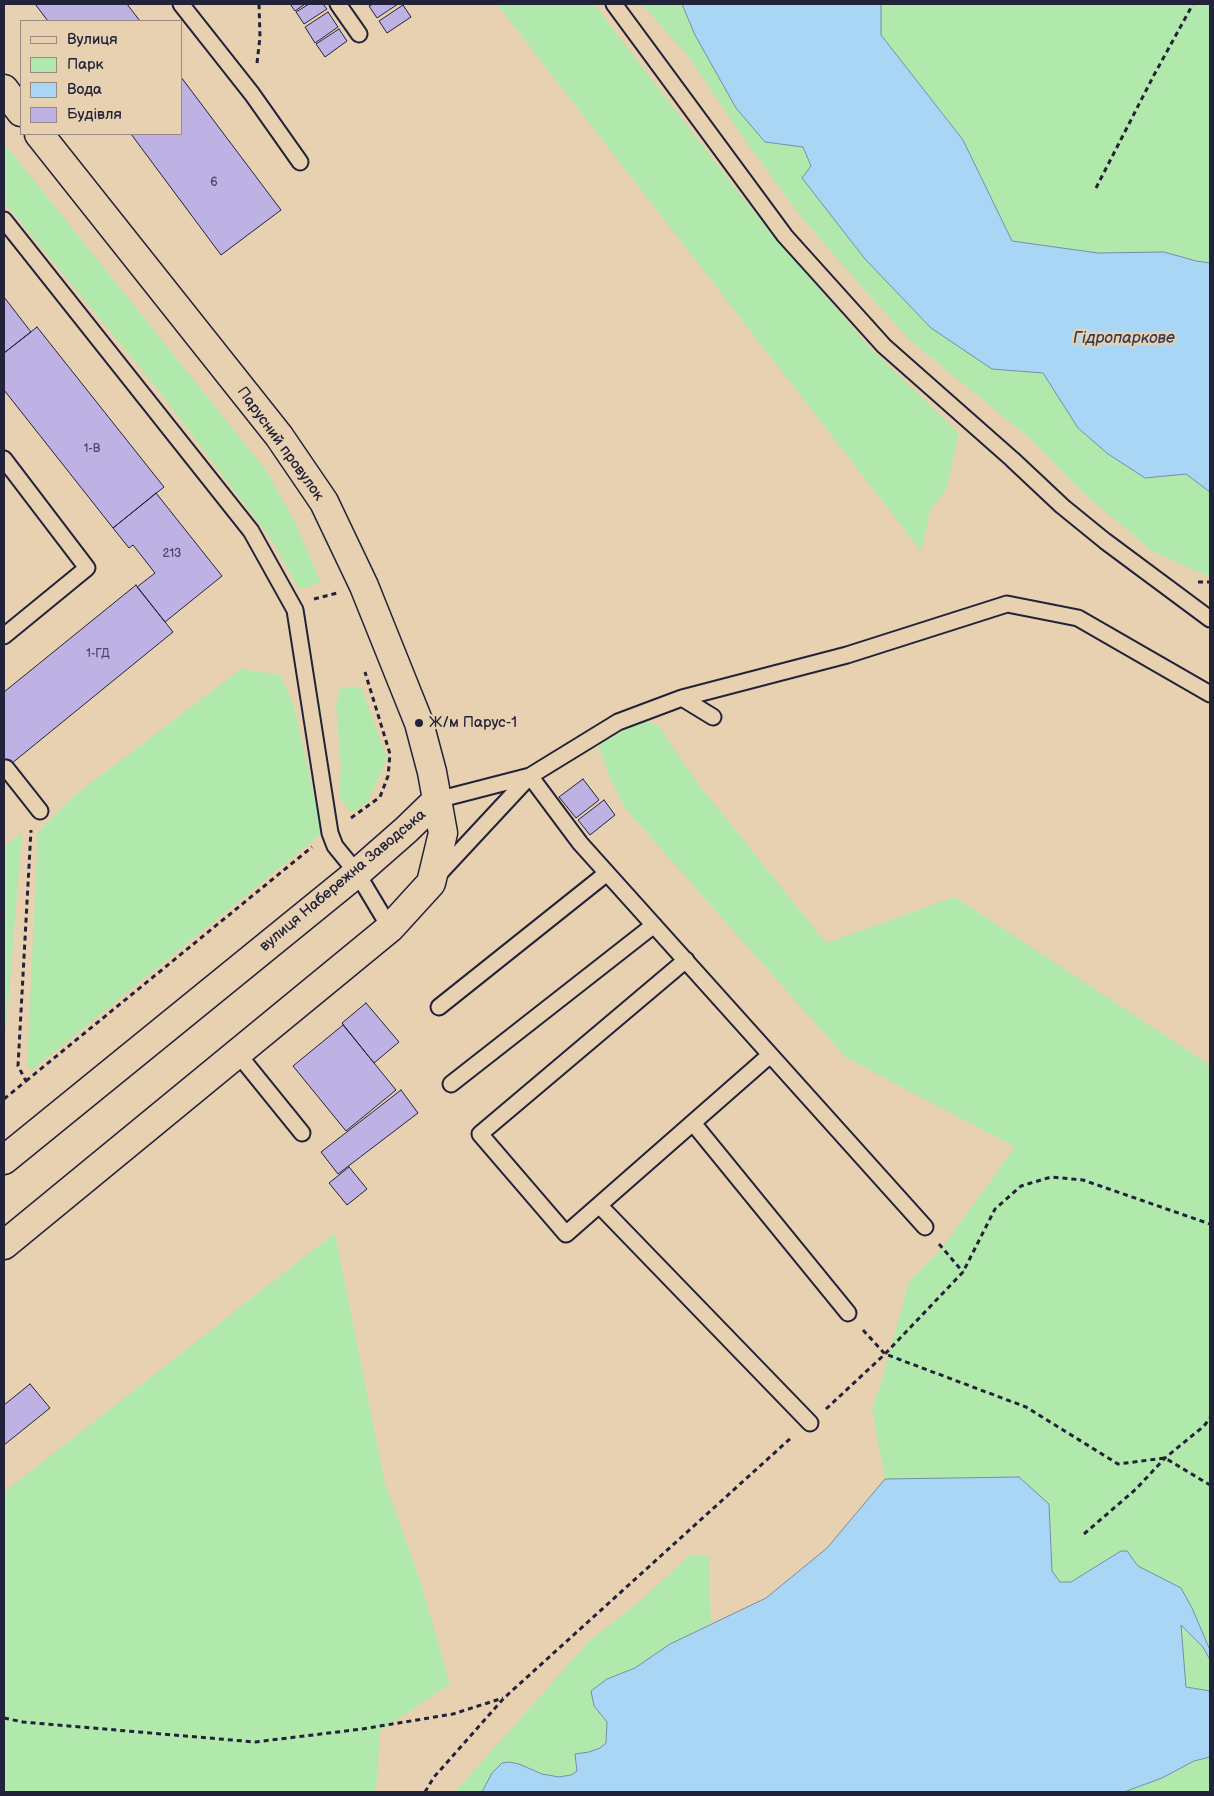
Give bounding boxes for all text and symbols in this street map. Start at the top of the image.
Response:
legend [20,20,182,135]
text: Вулиця [67,30,118,49]
text: Парк [67,55,104,74]
text: Вода [67,80,102,99]
text: Будівля [67,105,122,124]
house number: 6 [210,176,218,190]
water label: Гідропаркове [1073,329,1175,349]
street label: Парусний провулок [233,384,327,504]
house number: 1-В [84,442,100,456]
house number: 213 [163,547,181,561]
house number: 1-ГД [86,647,110,661]
place label: Ж/м Парус-1 [429,714,517,732]
marker: Ж/м Парус-1 [413,717,425,729]
street label: вулиця Набережна Заводська [256,806,430,956]

